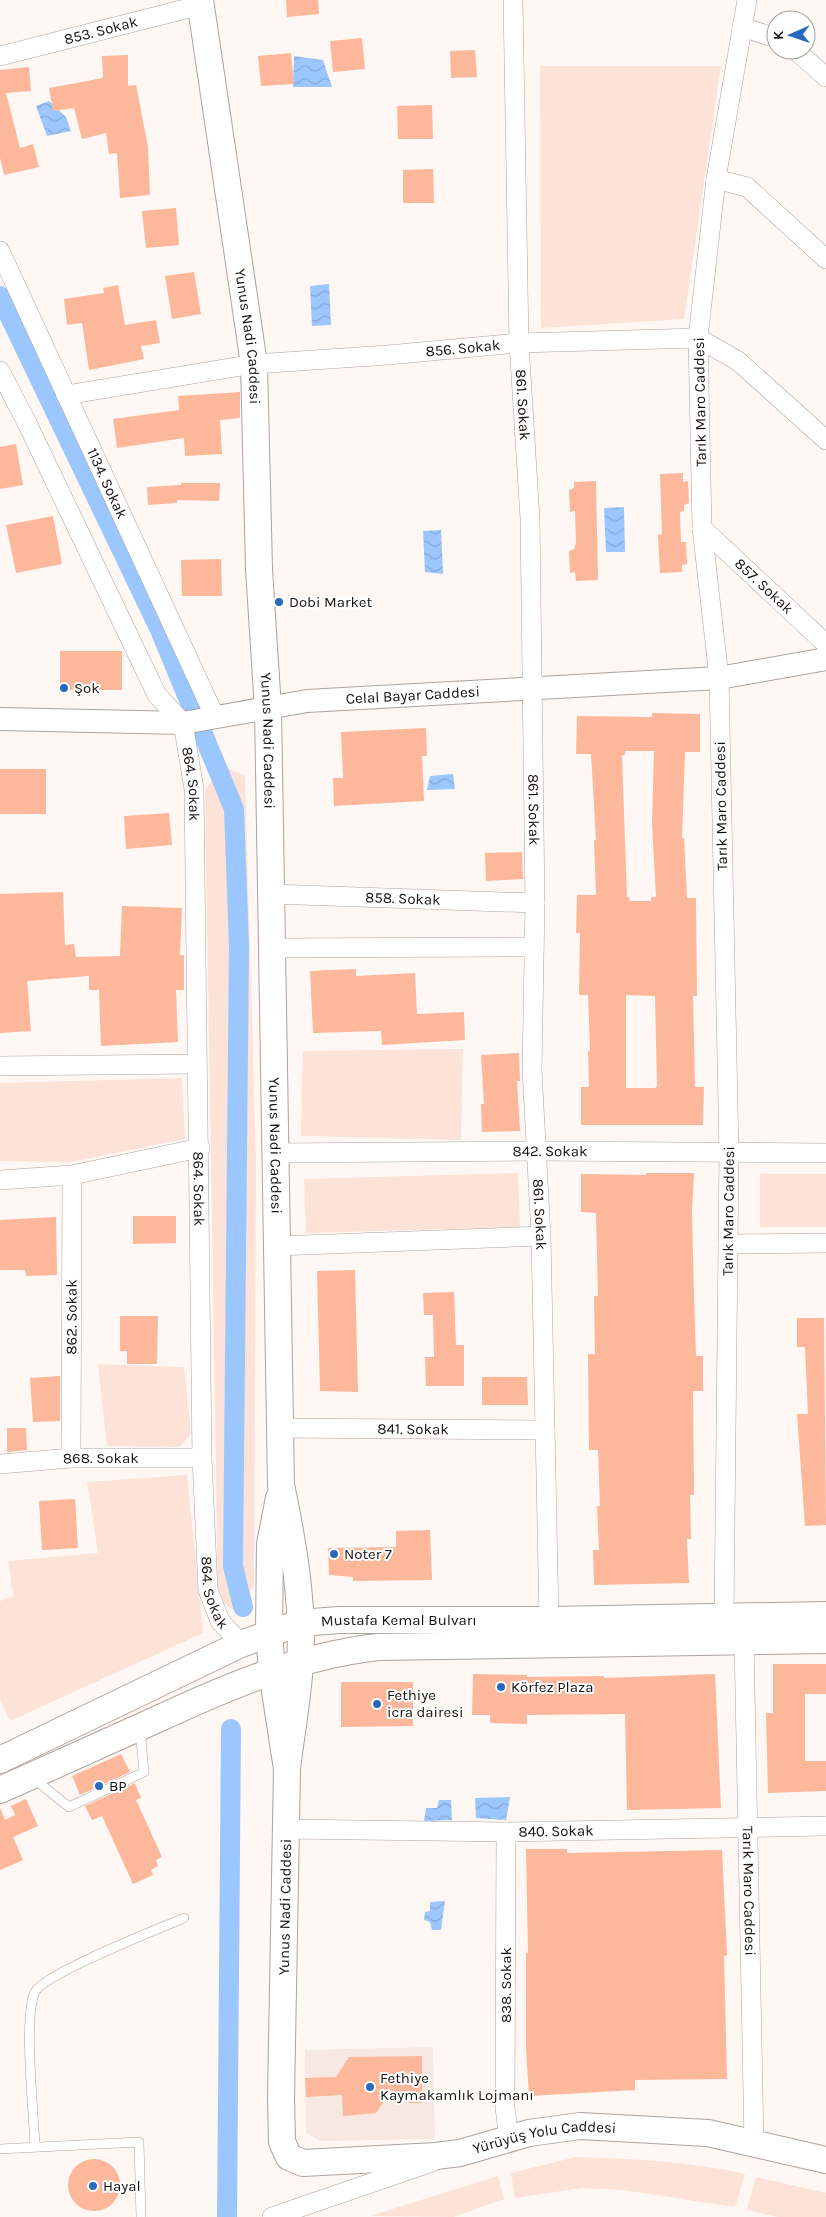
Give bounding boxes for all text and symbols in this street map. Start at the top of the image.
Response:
north arrow [766,10,816,60]
street label: 853. Sokak [62,12,139,48]
text: K [770,30,787,40]
street label: Yunus Nadi Caddesi [231,267,264,405]
street label: 856. Sokak [425,336,501,361]
street label: Tarık Maro Caddesi [690,337,710,467]
street label: 861. Sokak [512,369,534,441]
street label: 1134. Sokak [83,445,131,522]
street label: 857. Sokak [731,554,797,618]
place label: Dobi Market [289,593,373,611]
marker: Dobi Market [273,596,285,608]
street label: Yunus Nadi Caddesi [257,672,279,809]
place label: Şok [74,679,100,697]
marker: Şok [58,682,70,694]
street label: Celal Bayar Caddesi [345,682,480,708]
street label: Tarık Maro Caddesi [711,741,731,871]
street label: 864. Sokak [178,745,203,821]
street label: 861. Sokak [524,774,543,845]
street label: 858. Sokak [365,888,441,909]
street label: Yunus Nadi Caddesi [265,1077,285,1214]
street label: 842. Sokak [512,1142,588,1160]
street label: Tarık Maro Caddesi [719,1146,738,1276]
street label: 864. Sokak [189,1151,208,1226]
street label: 861. Sokak [529,1178,550,1250]
street label: 862. Sokak [62,1279,81,1355]
street label: 841. Sokak [377,1420,449,1438]
street label: 868. Sokak [62,1449,139,1468]
place label: Noter 7 [344,1545,392,1563]
marker: Noter 7 [328,1548,340,1560]
street label: 864. Sokak [197,1556,232,1633]
street label: Mustafa Kemal Bulvarı [320,1611,477,1630]
place label: Körfez Plaza [511,1678,593,1696]
marker: Körfez Plaza [495,1681,507,1693]
place label: Fethiye icra dairesi [387,1686,464,1721]
marker: Fethiye icra dairesi [371,1698,383,1710]
place label: BP [109,1777,127,1795]
marker: BP [93,1780,105,1792]
street label: 840. Sokak [518,1821,594,1841]
street label: Tarık Maro Caddesi [739,1826,759,1956]
street label: Yunus Nadi Caddesi [275,1839,295,1975]
street label: 838. Sokak [497,1947,515,2023]
place label: Fethiye Kaymakamlık Lojmanı [380,2069,534,2104]
marker: Fethiye Kaymakamlık Lojmanı [364,2081,376,2093]
street label: Yürüyüş Yolu Caddesi [471,2117,617,2158]
place label: Hayal [103,2177,141,2195]
marker: Hayal [87,2180,99,2192]

